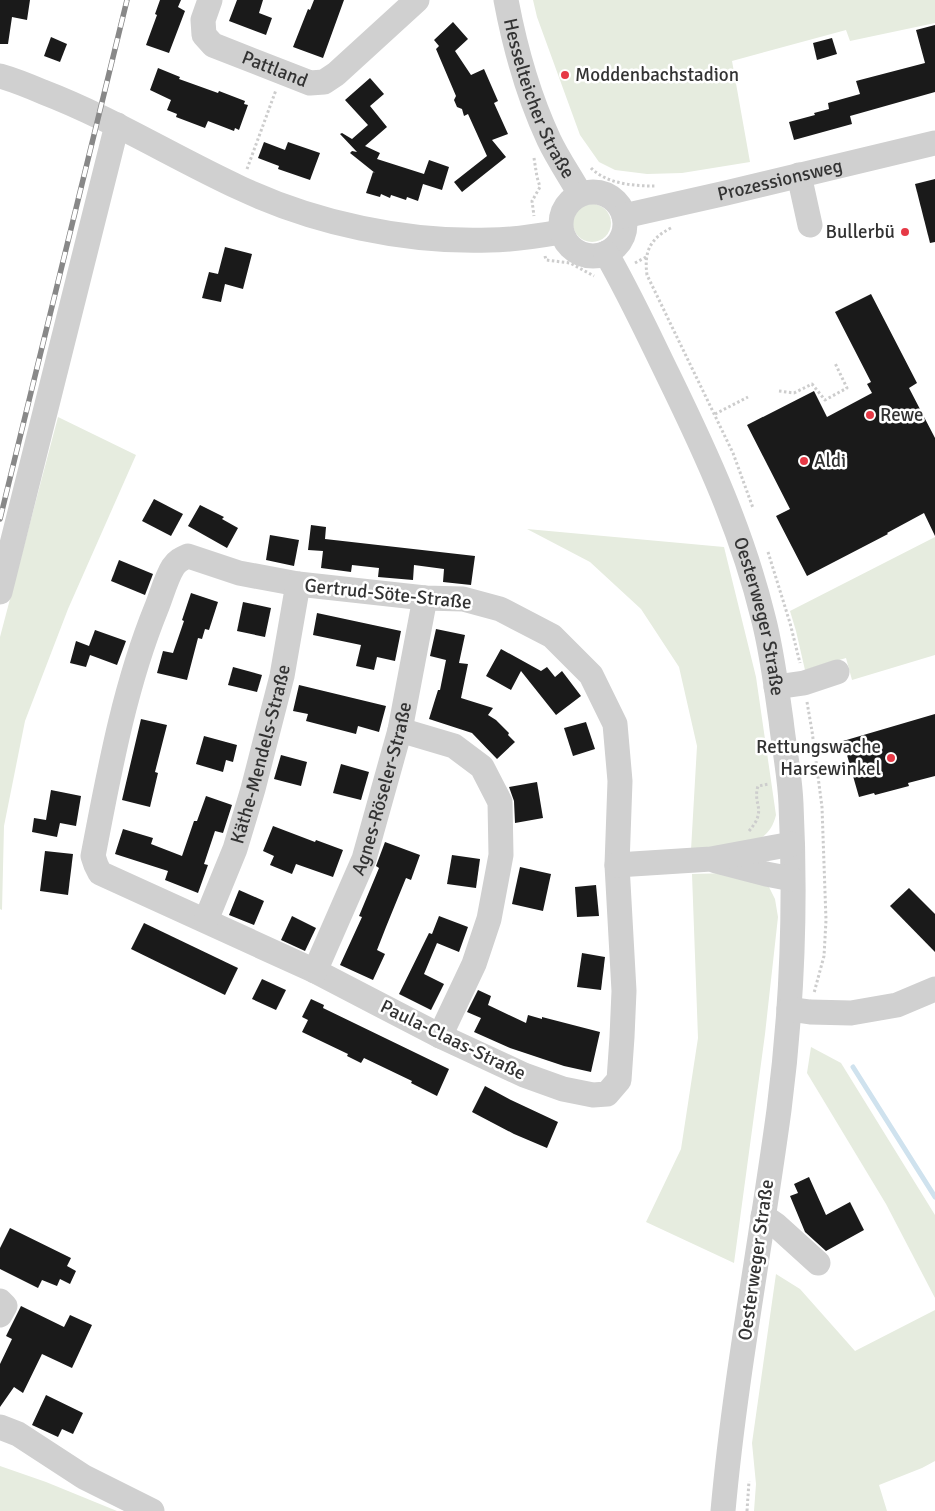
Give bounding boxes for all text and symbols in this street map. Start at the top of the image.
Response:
street label: Hesselteicher Straße [498,16,580,183]
street label: Pattland [238,45,311,93]
place label: Moddenbachstadion [575,63,739,87]
marker: Moddenbachstadion [559,69,571,81]
street label: Prozessionsweg [715,154,845,207]
place label: Bullerbü [825,220,895,244]
marker: Bullerbü [899,226,911,238]
place label: Rewe [880,403,923,427]
marker: Rewe [864,409,876,421]
place label: Aldi [814,449,846,473]
marker: Aldi [798,455,810,467]
street label: Oesterweger Straße [728,534,789,697]
street label: Gertrud-Söte-Straße [303,573,473,615]
street label: Käthe-Mendels-Straße [225,663,296,847]
street label: Agnes-Röseler-Straße [346,700,417,879]
place label: Rettungswache Harsewinkel [756,735,881,781]
marker: Rettungswache Harsewinkel [885,752,897,764]
street label: Paula-Claas-Straße [376,994,530,1086]
street label: Oesterweger Straße [733,1178,779,1342]

